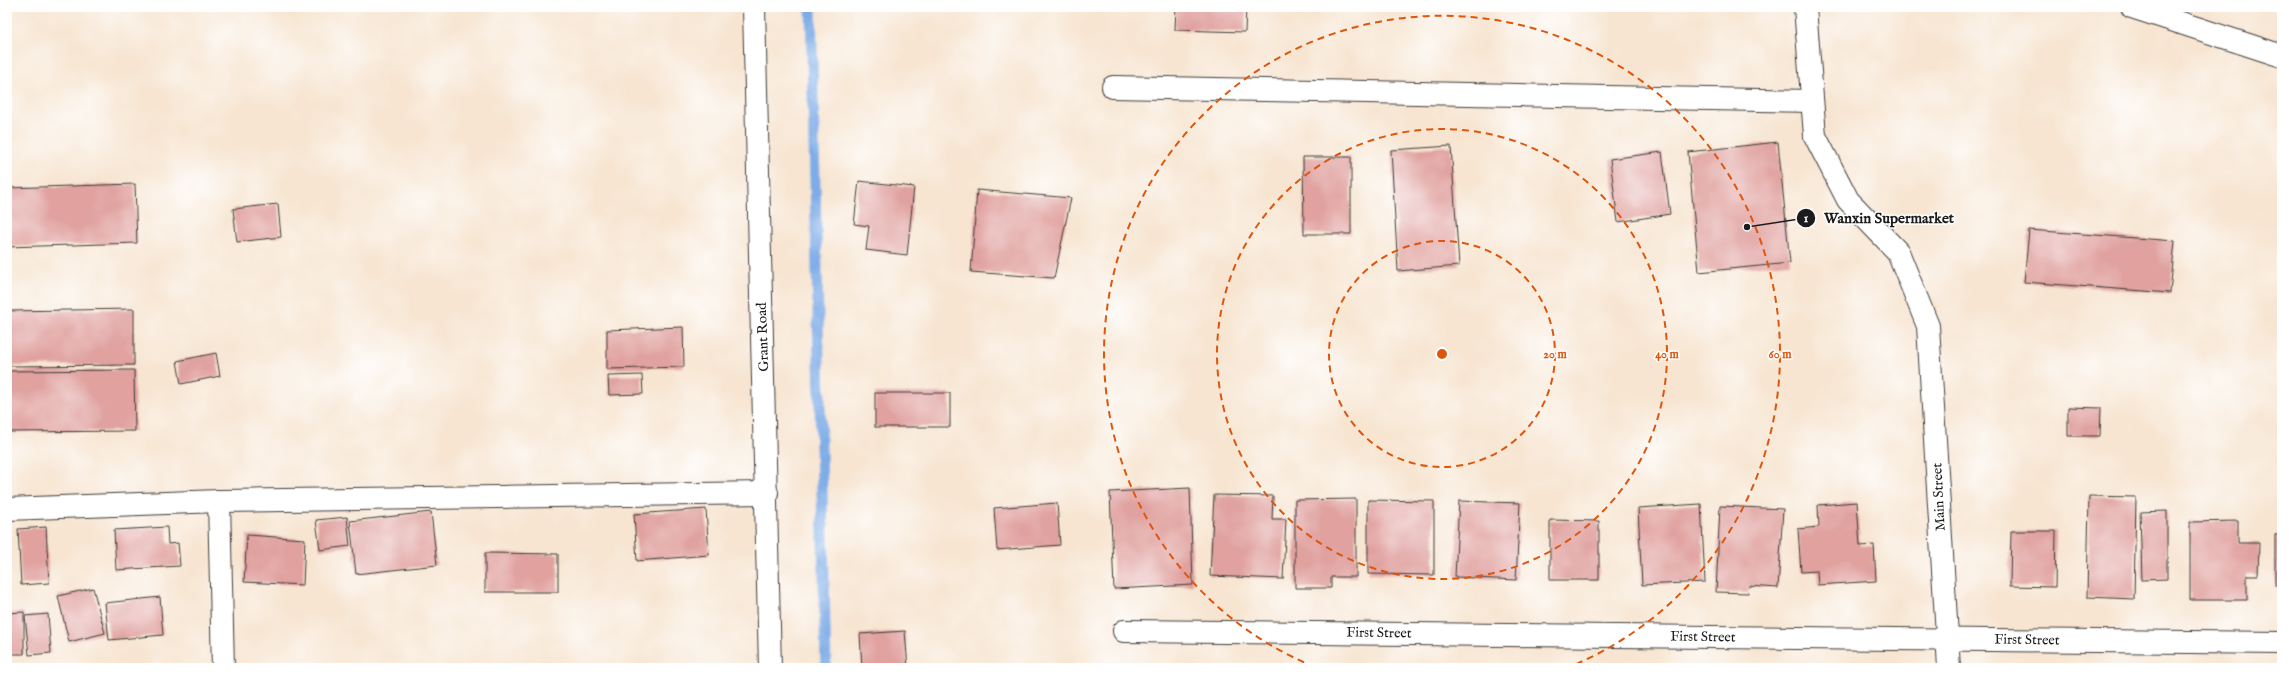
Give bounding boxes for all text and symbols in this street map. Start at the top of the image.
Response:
callout: Wanxin Supermarket [1796,204,1962,231]
text: Wanxin Supermarket [1823,209,1955,228]
text: 1 [1804,211,1809,226]
street label: Grant Road [753,302,773,372]
centre of rings [1435,347,1449,361]
text: 20 m [1543,347,1567,362]
text: 40 m [1655,347,1680,362]
text: 60 m [1769,347,1792,362]
street label: Main Street [1928,462,1950,532]
street label: First Street [1346,623,1412,643]
street label: First Street [1670,627,1736,647]
street label: First Street [1994,630,2060,650]

